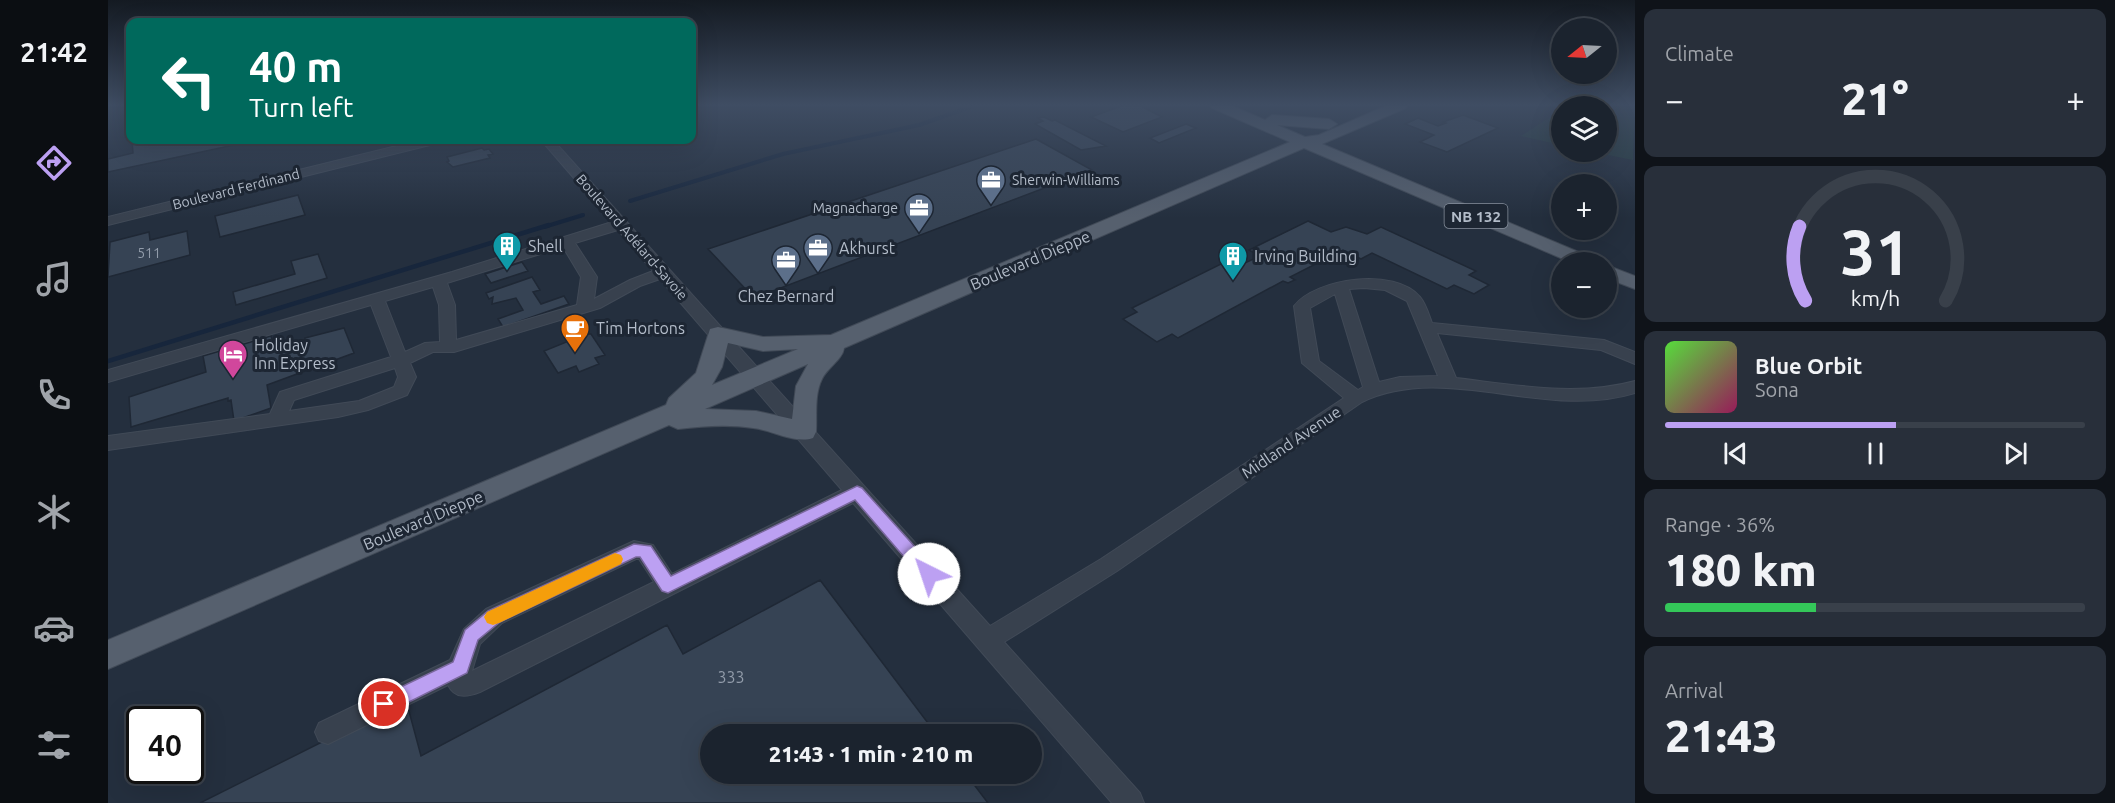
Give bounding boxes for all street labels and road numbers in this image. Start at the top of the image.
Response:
street label: Boulevard Ferdinand [171,165,301,213]
street label: Boulevard Adélard-Savoie [573,171,691,303]
road number: NB 132 [1444,204,1508,228]
street label: Boulevard Dieppe [967,227,1093,293]
street label: Midland Avenue [1238,402,1344,482]
street label: Boulevard Dieppe [360,487,486,553]

